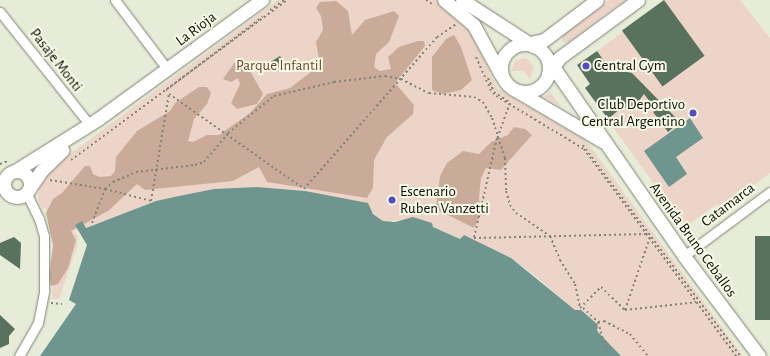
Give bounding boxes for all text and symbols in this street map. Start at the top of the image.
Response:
street label: La Rioja [172,8,220,50]
street label: Pasaje Monti [26,25,86,95]
park label: Parque Infantil [236,57,322,75]
place label: Central Gym [594,57,666,75]
marker: Central Gym [581,61,591,71]
place label: Club Deportivo Central Argentino [581,95,685,130]
marker: Club Deportivo Central Argentino [688,108,698,118]
street label: Avenida Bruno Ceballos [645,179,741,301]
street label: Catamarca [698,179,758,231]
place label: Escenario Ruben Vanzetti [400,182,489,217]
marker: Escenario Ruben Vanzetti [387,195,397,205]

